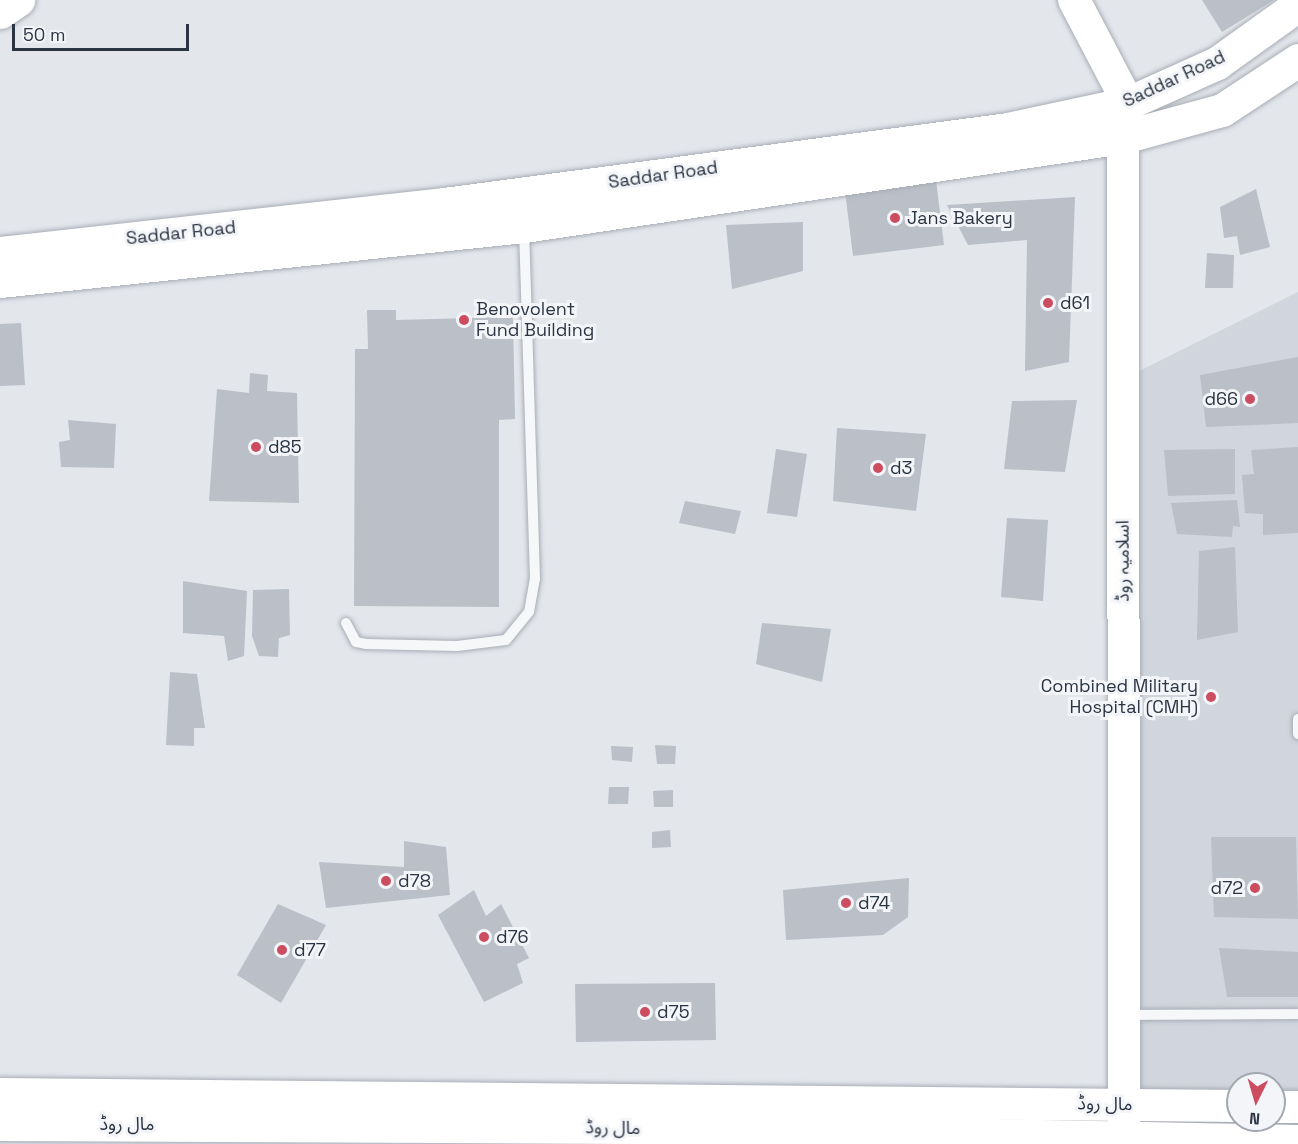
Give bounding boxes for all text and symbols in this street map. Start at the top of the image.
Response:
scale bar [15,12,192,50]
text: 50 m [23,23,65,46]
street label: Saddar Road [1119,46,1229,112]
street label: Saddar Road [607,157,719,193]
place label: Jans Bakery [907,207,1013,229]
marker: Jans Bakery [888,211,902,225]
street label: Saddar Road [125,216,237,250]
place label: d61 [1060,292,1090,314]
marker: d61 [1041,296,1055,310]
place label: Benovolent Fund Building [476,299,594,342]
marker: Benovolent Fund Building [457,313,471,327]
place label: d66 [1204,388,1238,410]
marker: d66 [1243,392,1257,406]
place label: d85 [268,436,302,458]
marker: d85 [249,440,263,454]
place label: d3 [890,457,912,479]
marker: d3 [871,461,885,475]
street label: اسلامیہ روڈ [1112,520,1134,602]
place label: Combined Military Hospital (CMH) [1041,676,1198,718]
marker: Combined Military Hospital (CMH) [1202,688,1220,706]
place label: d78 [398,870,431,892]
marker: d78 [379,874,393,888]
place label: d72 [1211,877,1243,899]
marker: d72 [1248,881,1262,895]
place label: d74 [858,892,890,914]
marker: d74 [839,896,853,910]
place label: d76 [496,926,529,948]
marker: d76 [477,930,491,944]
place label: d77 [294,939,326,961]
marker: d77 [275,943,289,957]
place label: d75 [657,1001,690,1023]
marker: d75 [638,1005,652,1019]
north arrow [1226,1072,1286,1132]
street label: مال روڈ [1077,1093,1133,1115]
text: N [1248,1108,1261,1129]
street label: مال روڈ [99,1113,155,1135]
street label: مال روڈ [585,1117,641,1139]

